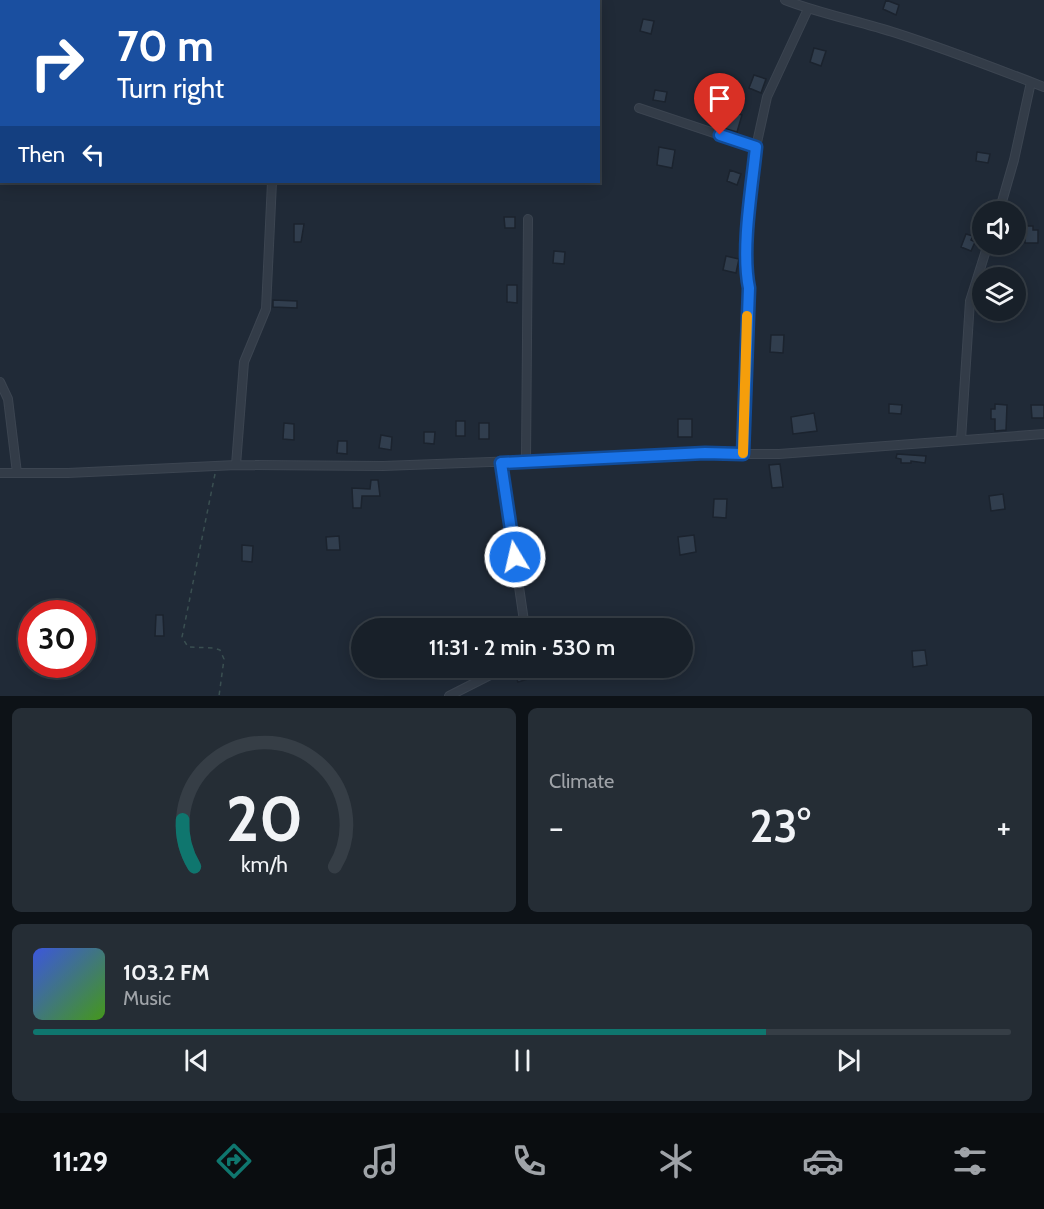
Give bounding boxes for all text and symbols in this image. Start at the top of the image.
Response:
text: 70 m [117,20,214,72]
icon: right [18,24,96,102]
text: Turn right [117,72,224,105]
pin [694,73,745,135]
icon: arrive [703,82,736,115]
icon: left [77,138,110,171]
text: Then [18,141,65,168]
map controls [972,201,1026,321]
button: sound [972,201,1026,255]
button: layers [972,267,1026,321]
position arrow [483,525,547,589]
speed limit sign: 30 [18,600,96,678]
text: 11:31 · 2 min · 530 m [429,634,615,661]
text: Climate [549,769,614,793]
text: 20 [225,781,303,857]
text: 23° [749,799,811,853]
text: − [549,807,564,847]
text: + [996,807,1011,847]
text: km/h [241,851,287,877]
text: 103.2 FM [123,959,210,986]
text: Music [123,986,171,1010]
icon: previous [180,1044,213,1077]
icon: pause [506,1044,539,1077]
icon: next [832,1044,865,1077]
icon: directions [213,1140,255,1182]
icon: music [360,1140,402,1182]
icon: phone [508,1140,550,1182]
icon: climate [655,1140,697,1182]
icon: car [802,1140,844,1182]
icon: filters [949,1140,991,1182]
text: 11:29 [53,1145,108,1178]

